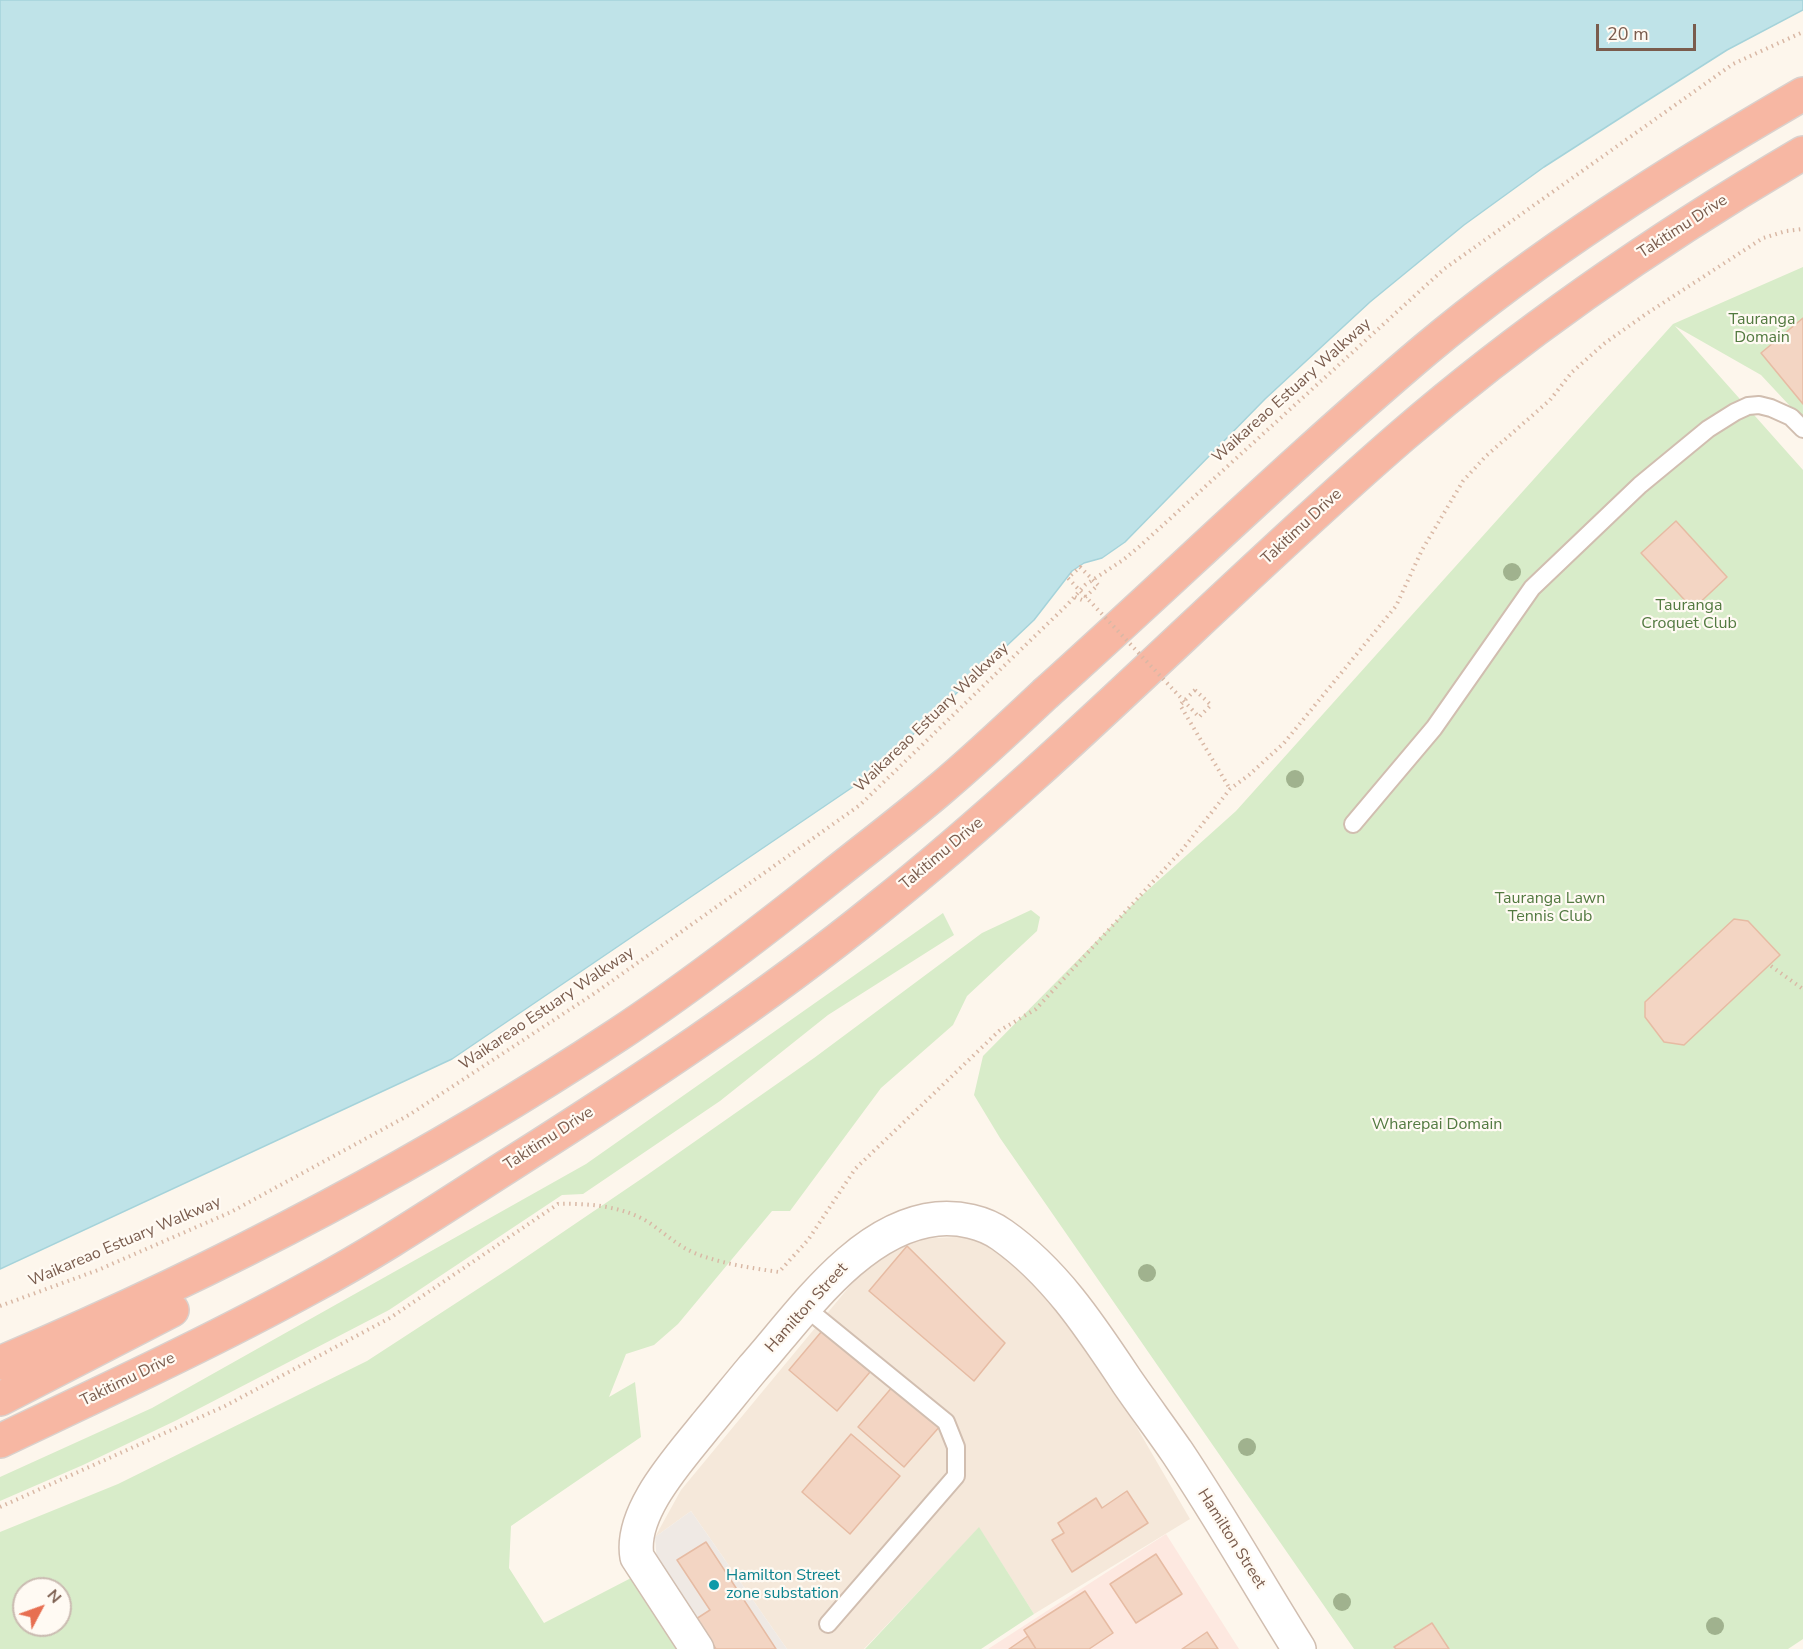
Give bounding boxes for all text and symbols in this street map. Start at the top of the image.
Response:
scale bar [1599,12,1700,50]
text: 20 m [1607,22,1649,46]
street label: Takitimu Drive [1635,191,1731,263]
park label: Tauranga Domain [1729,310,1795,348]
street label: Waikareao Estuary Walkway [1209,315,1375,467]
street label: Takitimu Drive [1258,485,1346,569]
park label: Tauranga Croquet Club [1641,596,1737,634]
street label: Waikareao Estuary Walkway [851,639,1013,797]
street label: Takitimu Drive [897,814,987,894]
park label: Tauranga Lawn Tennis Club [1495,889,1605,927]
street label: Waikareao Estuary Walkway [456,943,638,1075]
street label: Takitimu Drive [501,1103,597,1175]
park label: Wharepai Domain [1372,1115,1502,1135]
street label: Waikareao Estuary Walkway [26,1193,224,1291]
street label: Hamilton Street [762,1259,852,1357]
street label: Takitimu Drive [78,1349,178,1411]
street label: Hamilton Street [1193,1486,1269,1592]
place label: Hamilton Street zone substation [726,1566,840,1604]
north arrow [12,1577,72,1637]
marker: Hamilton Street zone substation [707,1578,721,1592]
text: N [42,1585,66,1608]

